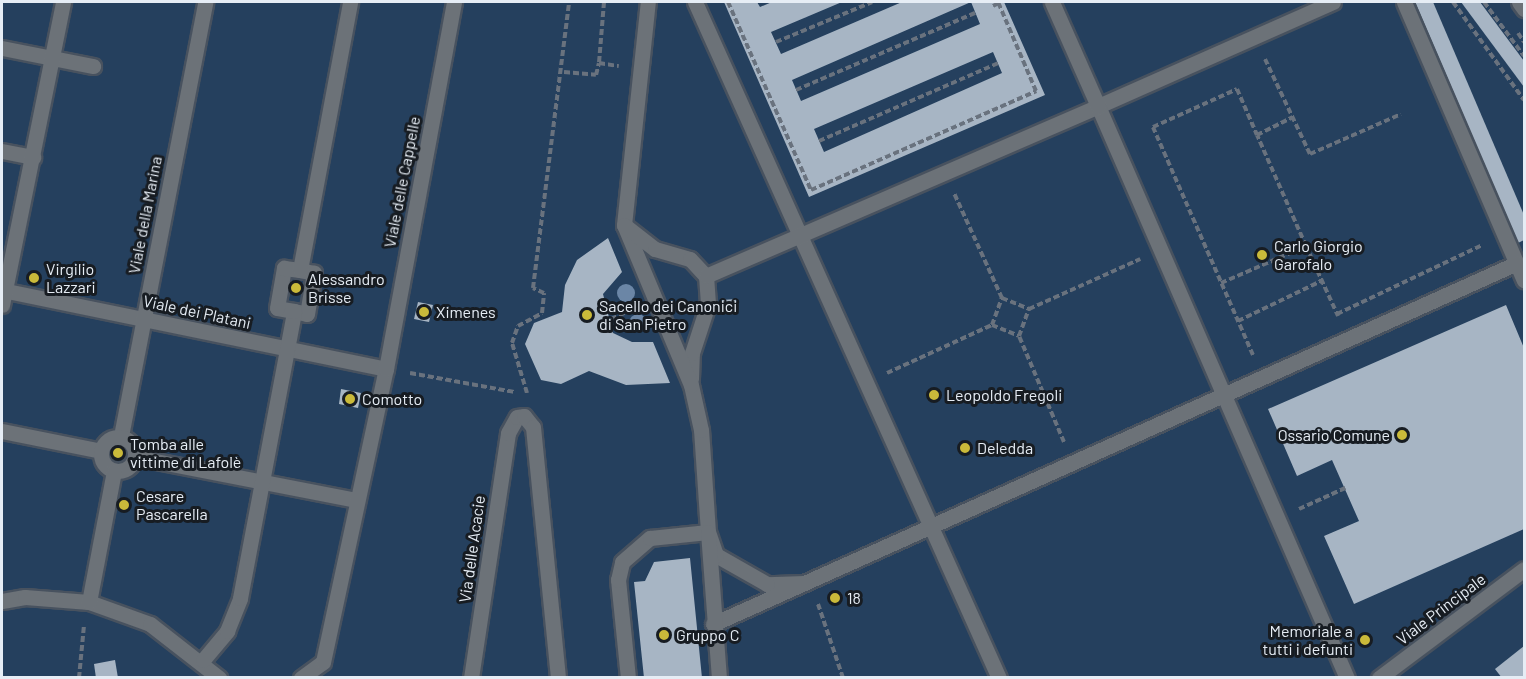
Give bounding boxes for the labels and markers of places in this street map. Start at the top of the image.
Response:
place label: Carlo Giorgio Garofalo [1274,236,1363,274]
marker: Carlo Giorgio Garofalo [1255,248,1269,262]
place label: Virgilio Lazzari [46,259,96,297]
place label: Alessandro Brisse [308,269,385,307]
marker: Virgilio Lazzari [27,271,41,285]
marker: Alessandro Brisse [289,281,303,295]
place label: Sacello dei Canonici di San Pietro [599,296,737,334]
place label: Ximenes [436,302,496,322]
marker: Ximenes [417,305,431,319]
marker: Sacello dei Canonici di San Pietro [580,308,594,322]
place label: Leopoldo Fregoli [946,385,1062,405]
marker: Leopoldo Fregoli [927,388,941,402]
place label: Comotto [362,389,422,409]
marker: Comotto [343,392,357,406]
place label: Ossario Comune [1278,425,1390,445]
marker: Ossario Comune [1395,428,1409,442]
place label: Tomba alle vittime di Lafolè [130,434,241,472]
place label: Deledda [977,438,1033,458]
marker: Deledda [958,441,972,455]
marker: Tomba alle vittime di Lafolè [111,446,125,460]
place label: Cesare Pascarella [136,486,208,524]
marker: Cesare Pascarella [117,498,131,512]
place label: 18 [847,588,861,608]
marker: 18 [828,591,842,605]
place label: Memoriale a tutti i defunti [1262,621,1353,659]
place label: Gruppo C [676,625,739,645]
marker: Gruppo C [657,628,671,642]
marker: Memoriale a tutti i defunti [1358,633,1372,647]

